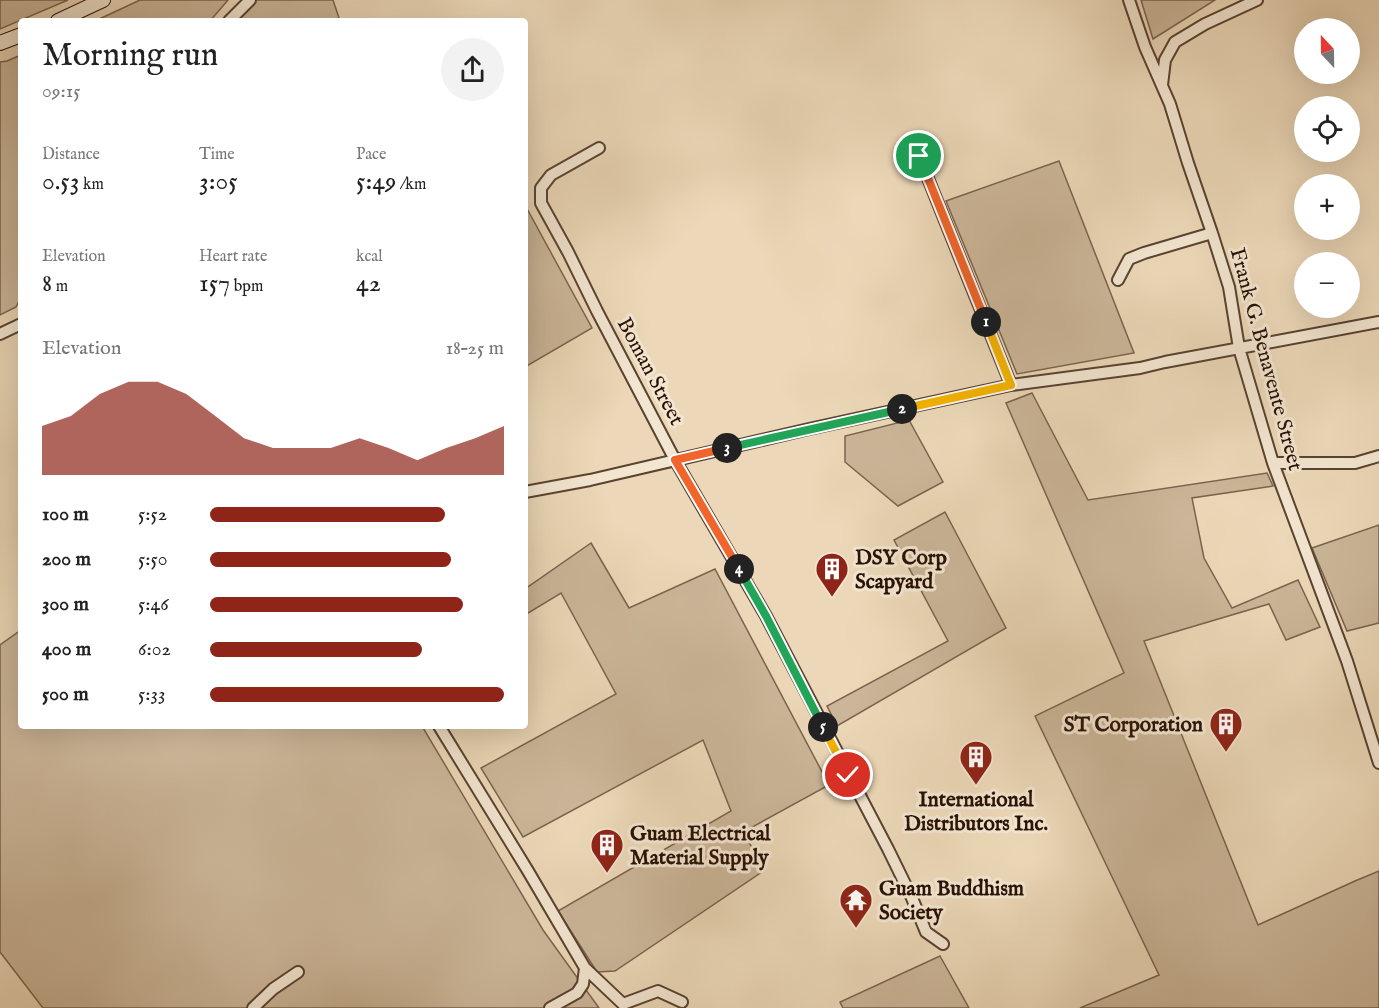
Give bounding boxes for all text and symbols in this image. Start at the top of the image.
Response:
north arrow [1294,18,1360,84]
map controls [1294,18,1360,318]
text: Morning run [42,35,218,77]
button: share [441,38,504,101]
text: 09:15 [42,79,81,104]
button: locate [1294,96,1360,162]
pin [893,130,944,181]
icon: arrive [902,139,935,172]
text: Distance [42,145,100,165]
text: Time [199,145,235,165]
text: Pace [356,145,386,165]
text: 0.53 [42,165,79,198]
text: 3:05 [199,165,238,198]
text: 5:49 [356,165,396,198]
button: + [1294,174,1360,240]
text: km [79,175,104,195]
text: /km [396,175,426,195]
street label: Frank G. Benavente Street [1223,245,1308,474]
text: Elevation [42,247,105,267]
text: Heart rate [199,247,267,267]
text: kcal [356,247,383,267]
button: − [1294,252,1360,318]
text: 8 [42,267,52,300]
text: 157 [199,267,230,300]
text: 42 [356,267,381,300]
text: m [52,277,68,297]
text: bpm [230,277,263,297]
pin: 1 [971,307,1001,337]
text: 1 [983,312,989,332]
street label: Boman Street [610,313,689,430]
text: Elevation [42,336,121,361]
text: 18–25 m [446,336,504,361]
pin: 2 [887,394,917,424]
text: 2 [898,399,906,419]
pin: 3 [712,433,742,463]
text: 3 [724,438,730,458]
text: 100 m [42,502,89,527]
text: 5:52 [138,502,167,527]
place label: DSY Corp Scapyard [855,545,947,596]
text: 200 m [42,547,91,572]
text: 5:50 [138,547,168,572]
building icon: DSY Corp Scapyard [814,551,850,598]
pin: 4 [724,554,754,584]
text: 4 [735,559,743,579]
text: 300 m [42,592,89,617]
text: 5:46 [138,592,169,617]
text: 400 m [42,637,91,662]
text: 6:02 [138,637,171,662]
text: 500 m [42,682,89,707]
text: 5:33 [138,682,165,707]
building icon: ST Corporation [1208,706,1244,753]
pin: 5 [808,712,838,742]
place label: ST Corporation [1064,712,1203,739]
text: 5 [820,717,826,737]
building icon: International Distributors Inc. [958,739,994,786]
pin [822,749,873,800]
icon: check [831,758,864,791]
place label: International Distributors Inc. [904,787,1048,838]
place label: Guam Electrical Material Supply [630,821,772,872]
building icon: Guam Electrical Material Supply [589,827,625,874]
place label: Guam Buddhism Society [879,876,1025,927]
temple icon: Guam Buddhism Society [838,882,874,929]

